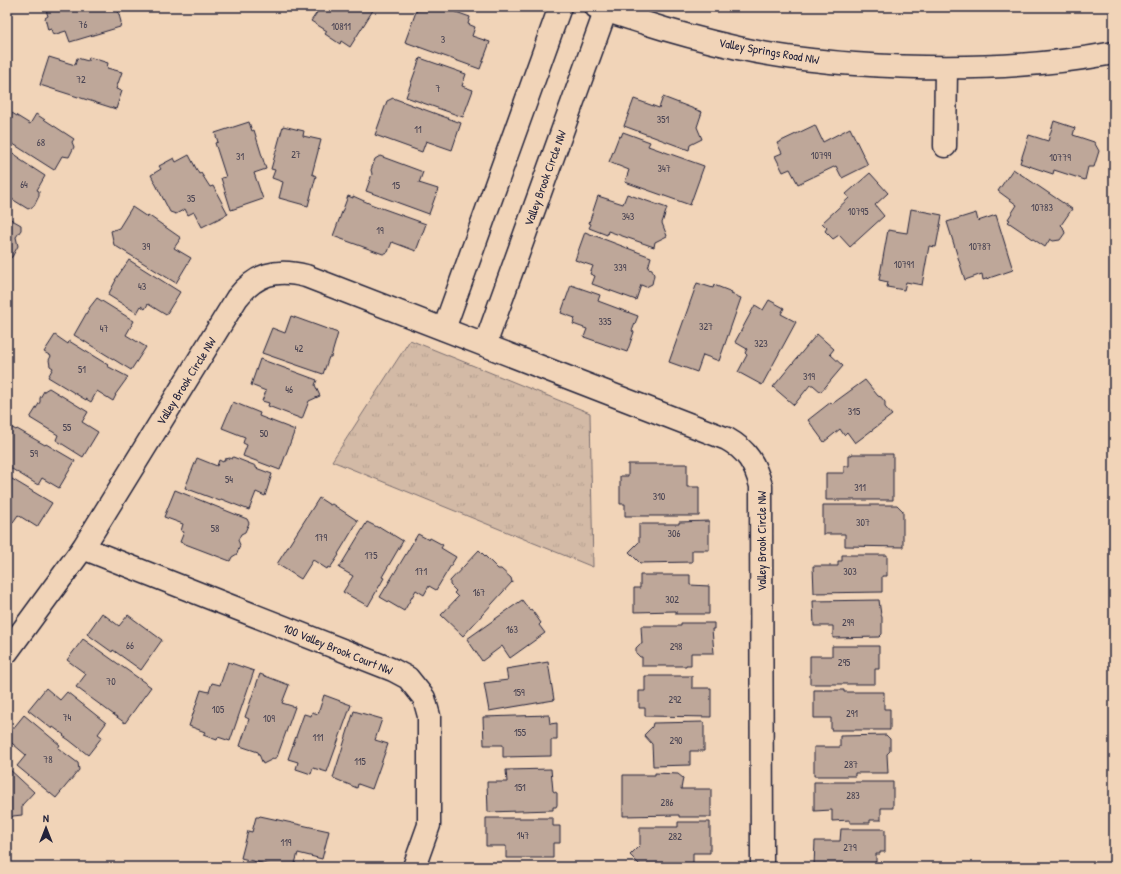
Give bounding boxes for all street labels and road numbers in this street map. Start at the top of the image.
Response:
street label: Valley Springs Road NW [718,34,821,68]
street label: Valley Brook Circle NW [520,127,570,228]
street label: Valley Brook Circle NW [152,333,220,428]
street label: Valley Brook Circle NW [753,490,770,591]
street label: 100 Valley Brook Court NW [281,619,396,679]

